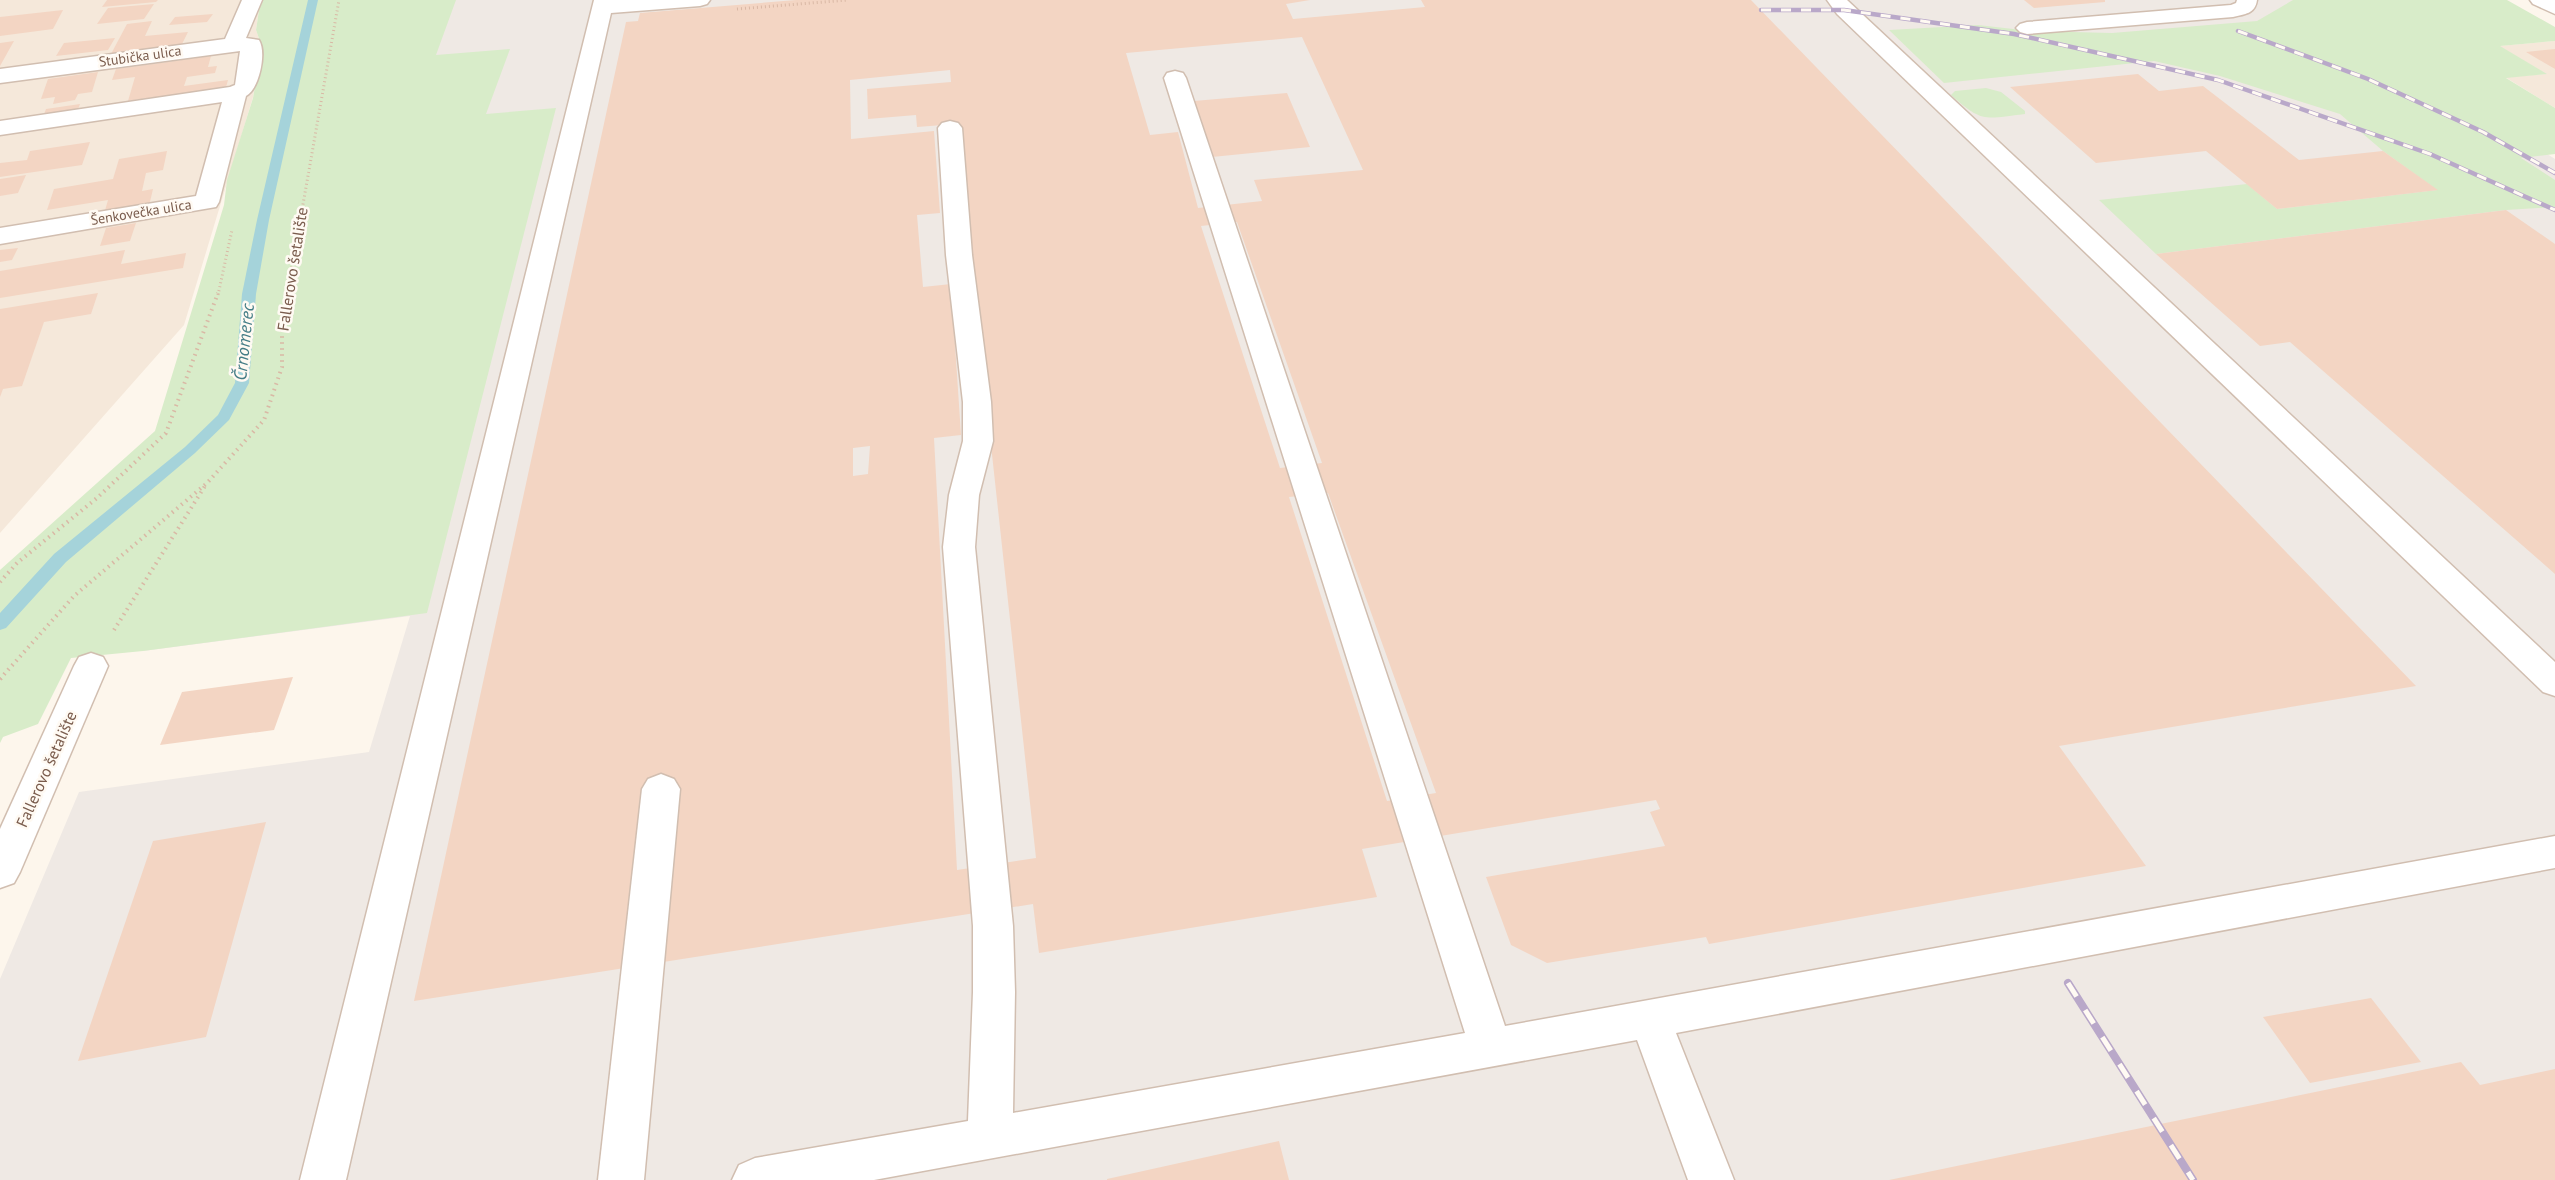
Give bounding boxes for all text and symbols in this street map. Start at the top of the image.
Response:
street label: Stubička ulica [97,41,183,71]
street label: Šenkovečka ulica [89,195,193,229]
street label: Fallerovo šetalište [272,206,312,332]
water label: Črnomerec [228,302,259,382]
street label: Fallerovo šetalište [11,708,81,830]

